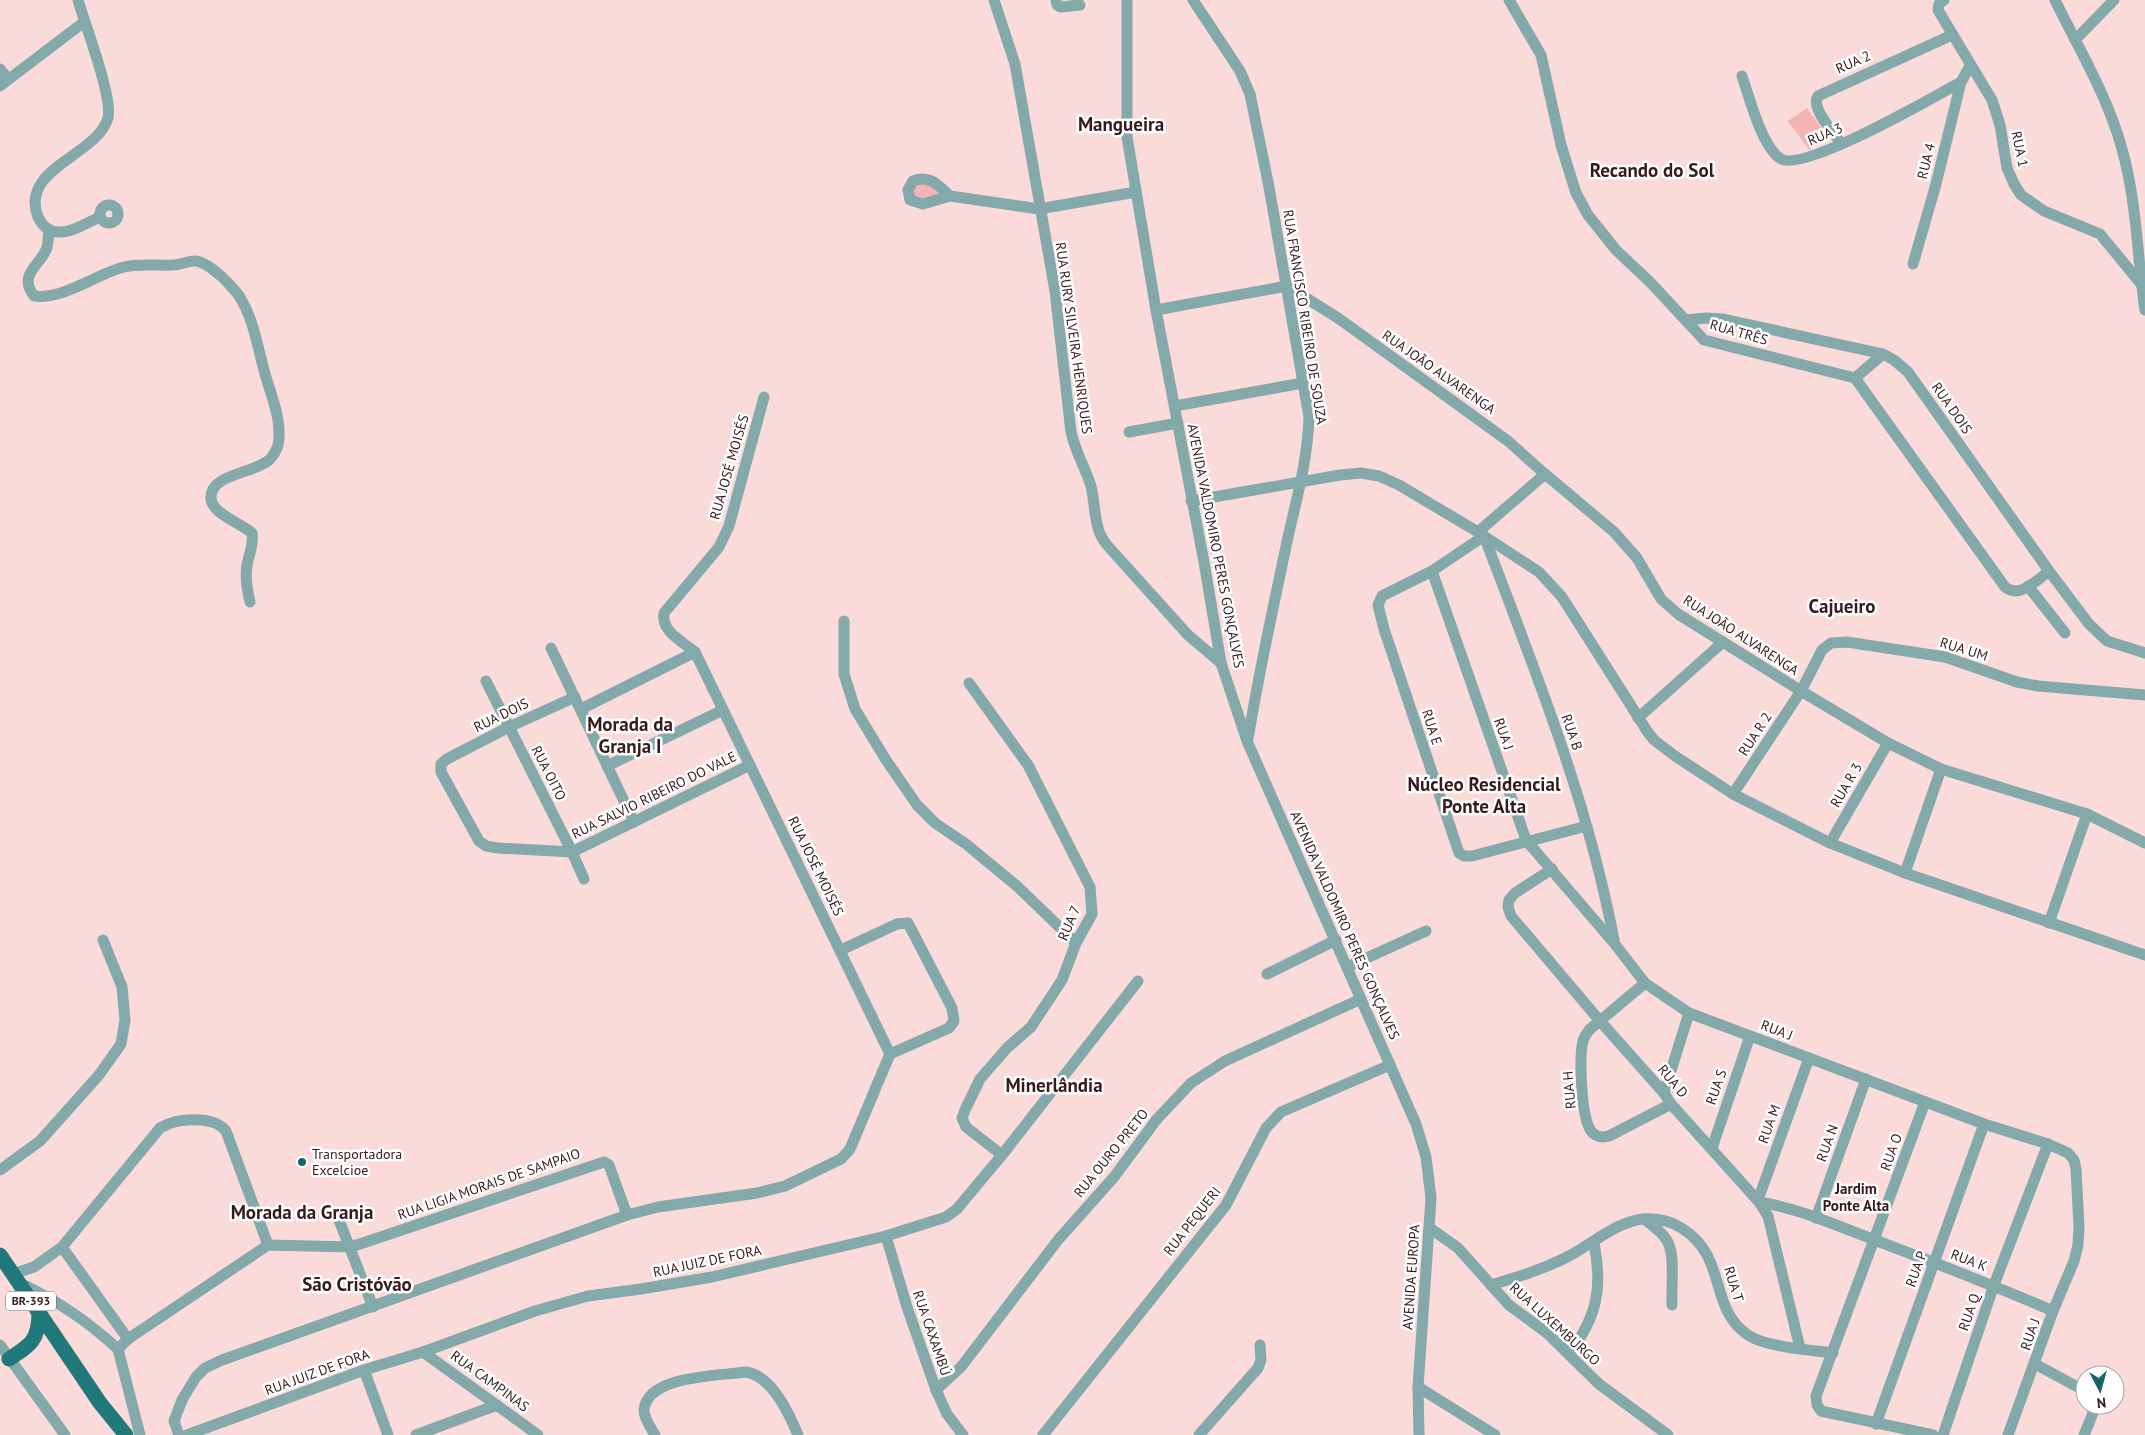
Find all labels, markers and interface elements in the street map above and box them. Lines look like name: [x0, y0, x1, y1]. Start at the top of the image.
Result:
street label: RUA 2: [1833, 46, 1873, 78]
district label: Mangueira: [1078, 112, 1164, 136]
street label: RUA 3: [1805, 119, 1845, 149]
street label: RUA 1: [2007, 129, 2033, 169]
street label: RUA 4: [1913, 141, 1939, 181]
district label: Recando do Sol: [1590, 158, 1715, 182]
street label: RUA FRANCISCO RIBEIRO DE SOUZA: [1279, 208, 1331, 427]
street label: RUA RURY SILVEIRA HENRIQUES: [1052, 241, 1096, 435]
street label: RUA TRÊS: [1708, 315, 1770, 349]
street label: RUA JOÃO ALVARENGA: [1379, 326, 1500, 418]
street label: RUA DOIS: [1928, 379, 1976, 437]
street label: RUA JOSÉ MOISÉS: [705, 412, 753, 522]
street label: AVENIDA VALDOMIRO PERES GONÇALVES: [1183, 422, 1249, 670]
street label: RUA JOÃO ALVARENGA: [1680, 591, 1803, 680]
district label: Cajueiro: [1809, 594, 1875, 618]
street label: RUA UM: [1938, 633, 1990, 665]
street label: RUA DOIS: [471, 694, 531, 736]
street label: RUA E: [1418, 707, 1446, 747]
street label: RUA R 2: [1734, 709, 1776, 759]
district label: Morada da Granja I: [587, 712, 673, 758]
street label: RUA B: [1557, 712, 1587, 752]
street label: RUA J: [1490, 715, 1518, 753]
street label: RUA OITO: [528, 743, 570, 803]
street label: RUA SALVIO RIBEIRO DO VALE: [569, 747, 739, 843]
street label: RUA R 3: [1826, 759, 1866, 811]
district label: Núcleo Residencial Ponte Alta: [1408, 772, 1561, 818]
street label: AVENIDA VALDOMIRO PERES GONÇALVES: [1286, 808, 1404, 1042]
street label: RUA JOSÉ MOISÉS: [784, 813, 848, 919]
street label: RUA 7: [1054, 903, 1084, 943]
street label: RUA J: [1758, 1016, 1796, 1044]
street label: RUA D: [1654, 1061, 1692, 1101]
street label: RUA S: [1702, 1067, 1730, 1107]
street label: RUA H: [1558, 1070, 1580, 1110]
district label: Minerlândia: [1005, 1073, 1103, 1097]
street label: RUA M: [1754, 1102, 1784, 1146]
street label: RUA OURO PRETO: [1070, 1105, 1152, 1201]
street label: RUA N: [1812, 1122, 1842, 1164]
street label: RUA O: [1876, 1131, 1906, 1173]
street label: RUA LIGIA MORAIS DE SAMPAIO: [395, 1144, 583, 1224]
place label: Transportadora Excelcioe: [312, 1145, 402, 1179]
marker: Transportadora Excelcioe: [296, 1156, 308, 1168]
district label: Jardim Ponte Alta: [1823, 1179, 1889, 1215]
street label: RUA PEQUERI: [1159, 1183, 1225, 1259]
district label: Morada da Granja: [231, 1200, 373, 1224]
street label: AVENIDA EUROPA: [1398, 1223, 1424, 1330]
street label: RUA JUIZ DE FORA: [651, 1241, 764, 1281]
street label: RUA K: [1948, 1245, 1990, 1275]
street label: RUA P: [1901, 1249, 1931, 1289]
street label: RUA T: [1720, 1264, 1748, 1304]
district label: São Cristóvão: [302, 1272, 412, 1296]
street label: RUA LUXEMBURGO: [1506, 1279, 1604, 1369]
street label: RUA CAXAMBÚ: [909, 1288, 955, 1378]
street label: RUA Q: [1954, 1291, 1984, 1333]
road number: BR-393: [6, 1292, 56, 1310]
street label: RUA J: [2016, 1316, 2044, 1352]
street label: RUA JUIZ DE FORA: [262, 1344, 373, 1399]
street label: RUA CAMPINAS: [447, 1346, 533, 1416]
north arrow: [2075, 1365, 2125, 1415]
text: N: [2096, 1393, 2107, 1412]

